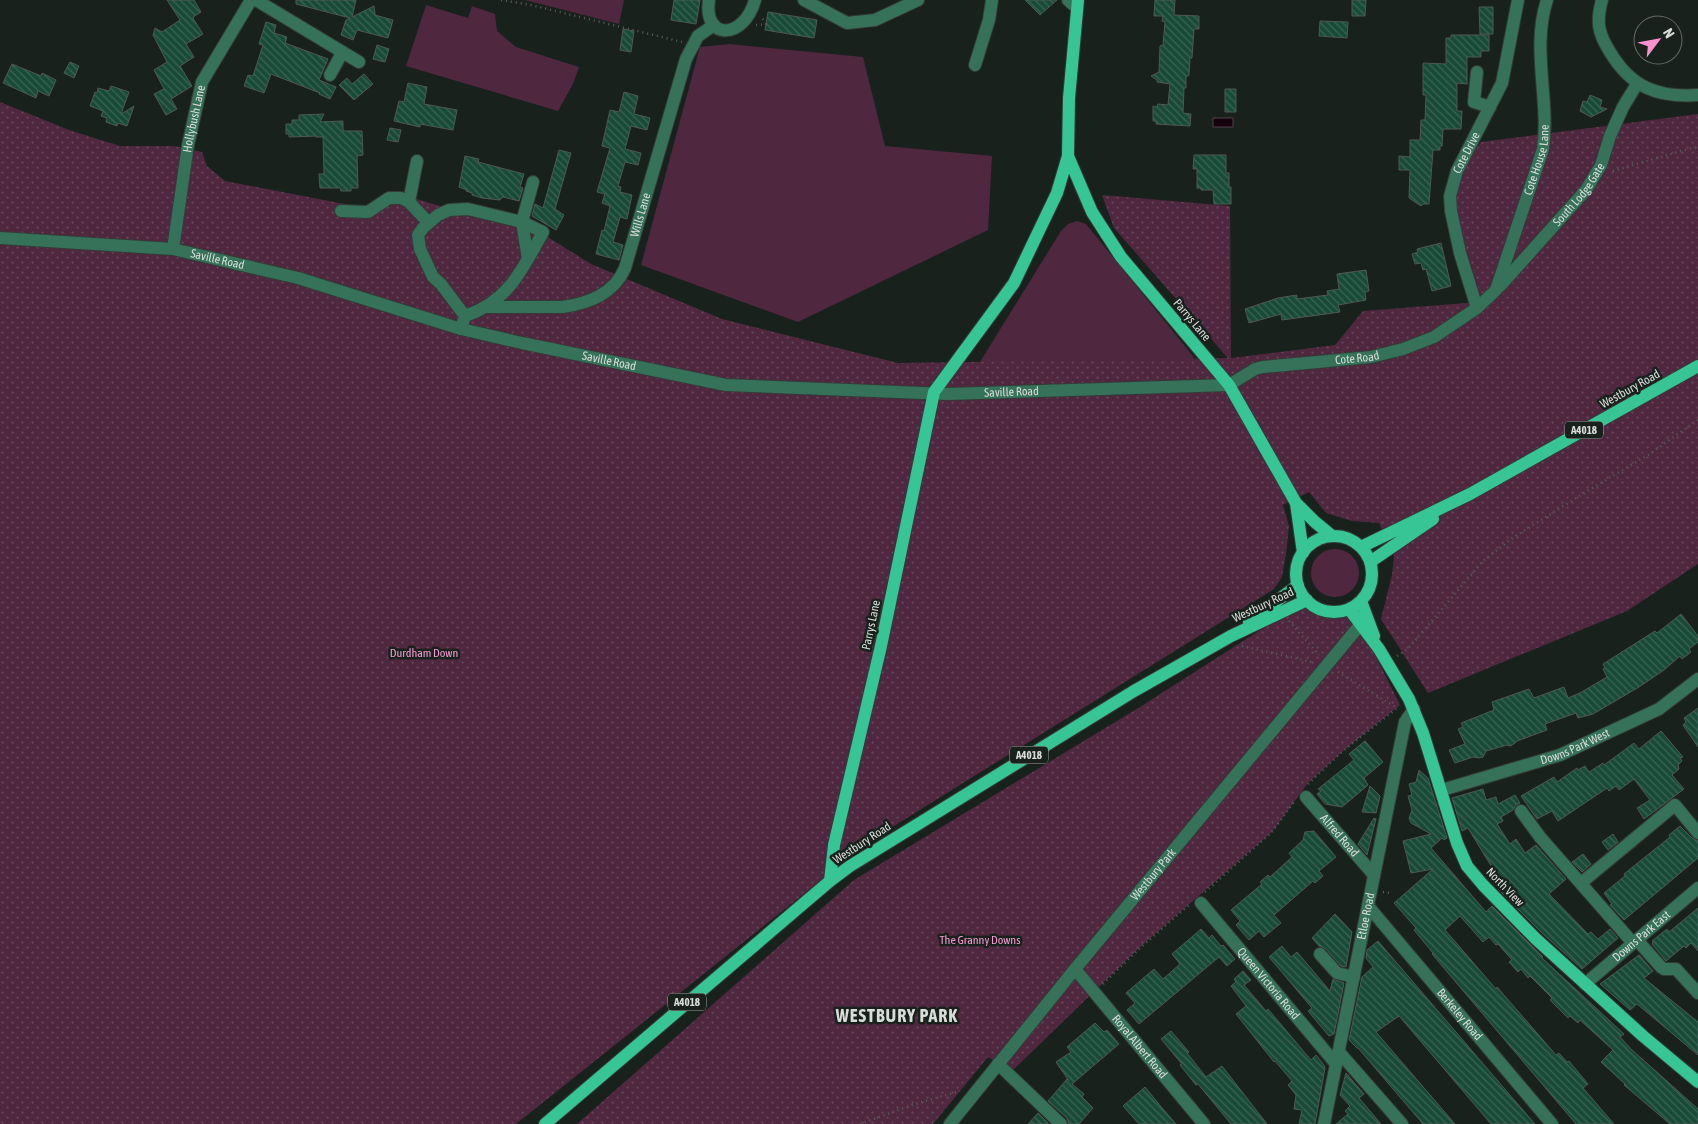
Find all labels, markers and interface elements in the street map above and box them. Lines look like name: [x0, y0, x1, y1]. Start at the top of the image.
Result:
north arrow: [1633, 15, 1683, 65]
text: N: [1660, 25, 1678, 41]
street label: Hollybush Lane: [180, 84, 208, 153]
street label: Cote House Lane: [1521, 124, 1552, 197]
street label: Cote Drive: [1450, 130, 1483, 176]
street label: South Lodge Gate: [1550, 160, 1608, 229]
street label: Wills Lane: [627, 191, 654, 239]
street label: Saville Road: [189, 246, 246, 272]
street label: Parrys Lane: [1170, 296, 1214, 344]
street label: Cote Road: [1334, 348, 1381, 367]
street label: Saville Road: [581, 349, 637, 373]
street label: Westbury Road: [1598, 367, 1662, 411]
street label: Saville Road: [984, 384, 1039, 400]
road number: A4018: [1565, 422, 1603, 438]
street label: Westbury Road: [1230, 585, 1296, 625]
street label: Parrys Lane: [859, 599, 883, 651]
park label: Durdham Down: [390, 646, 458, 660]
street label: Downs Park West: [1539, 726, 1613, 767]
road number: A4018: [1010, 746, 1048, 764]
street label: Alfred Road: [1317, 811, 1362, 860]
street label: Westbury Road: [831, 819, 893, 867]
street label: Westbury Park: [1128, 845, 1179, 903]
street label: North View: [1483, 865, 1527, 909]
street label: Etloe Road: [1354, 892, 1377, 941]
street label: Downs Park East: [1610, 907, 1674, 965]
park label: The Granny Downs: [940, 933, 1020, 947]
street label: Queen Victoria Road: [1234, 945, 1303, 1022]
street label: Berkeley Road: [1434, 986, 1485, 1043]
road number: A4018: [668, 994, 706, 1010]
district label: WESTBURY PARK: [835, 1005, 958, 1026]
street label: Royal Albert Road: [1109, 1012, 1170, 1081]

